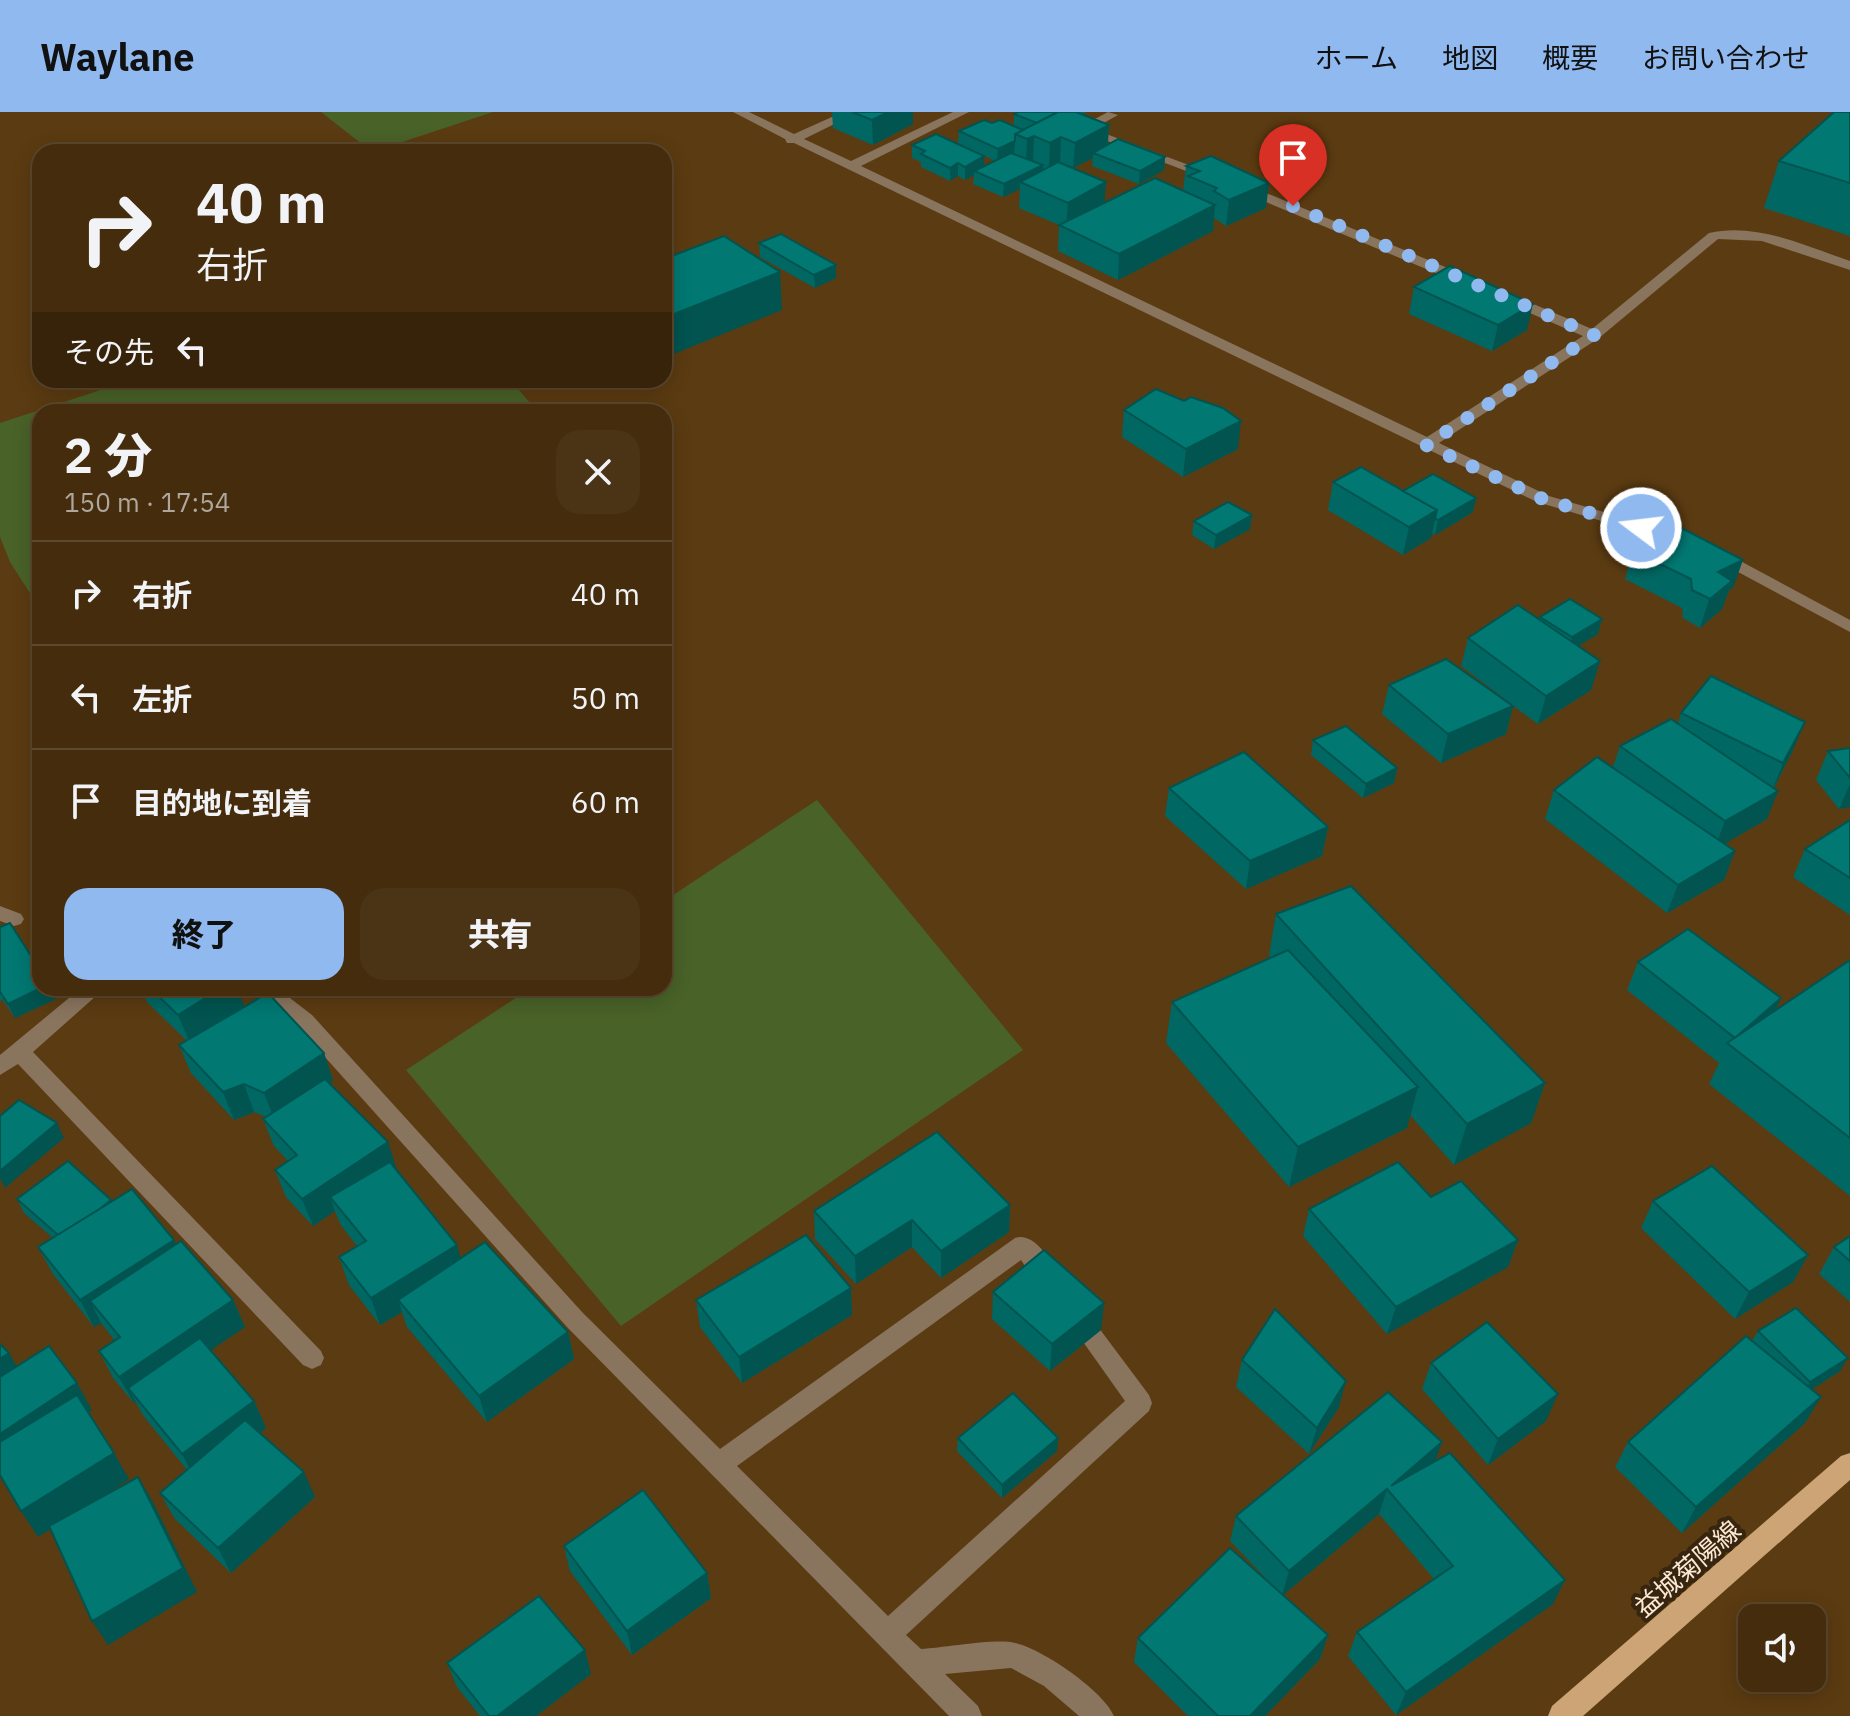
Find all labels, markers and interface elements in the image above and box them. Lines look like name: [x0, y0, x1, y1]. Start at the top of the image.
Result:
text: Waylane: [40, 32, 195, 81]
text: ホーム: [1315, 39, 1398, 76]
text: 地図: [1442, 39, 1498, 76]
text: 概要: [1542, 39, 1598, 76]
text: お問い合わせ: [1642, 39, 1810, 76]
pin: [1259, 124, 1327, 206]
icon: arrive: [1271, 136, 1315, 180]
text: 40 m: [196, 166, 326, 238]
icon: right: [64, 176, 168, 280]
text: 右折: [196, 241, 268, 288]
icon: left: [170, 328, 214, 372]
text: その先: [64, 332, 154, 371]
text: 2 分: [64, 424, 152, 486]
button: close: [556, 430, 640, 514]
text: 150 m · 17:54: [64, 485, 230, 519]
position arrow: [1599, 486, 1683, 570]
icon: right: [64, 571, 108, 615]
text: 40 m: [571, 574, 640, 613]
text: 右折: [132, 575, 192, 614]
icon: left: [64, 675, 108, 719]
text: 50 m: [571, 678, 640, 717]
text: 左折: [132, 679, 192, 718]
icon: arrive: [64, 779, 108, 823]
text: 60 m: [571, 782, 640, 821]
text: 目的地に到着: [132, 783, 312, 822]
button: 終了: [64, 888, 344, 980]
button: 共有: [360, 888, 640, 980]
street label: 益城菊陽線: [1627, 1513, 1747, 1623]
map controls: [1738, 1604, 1826, 1692]
button: sound: [1738, 1604, 1826, 1692]

